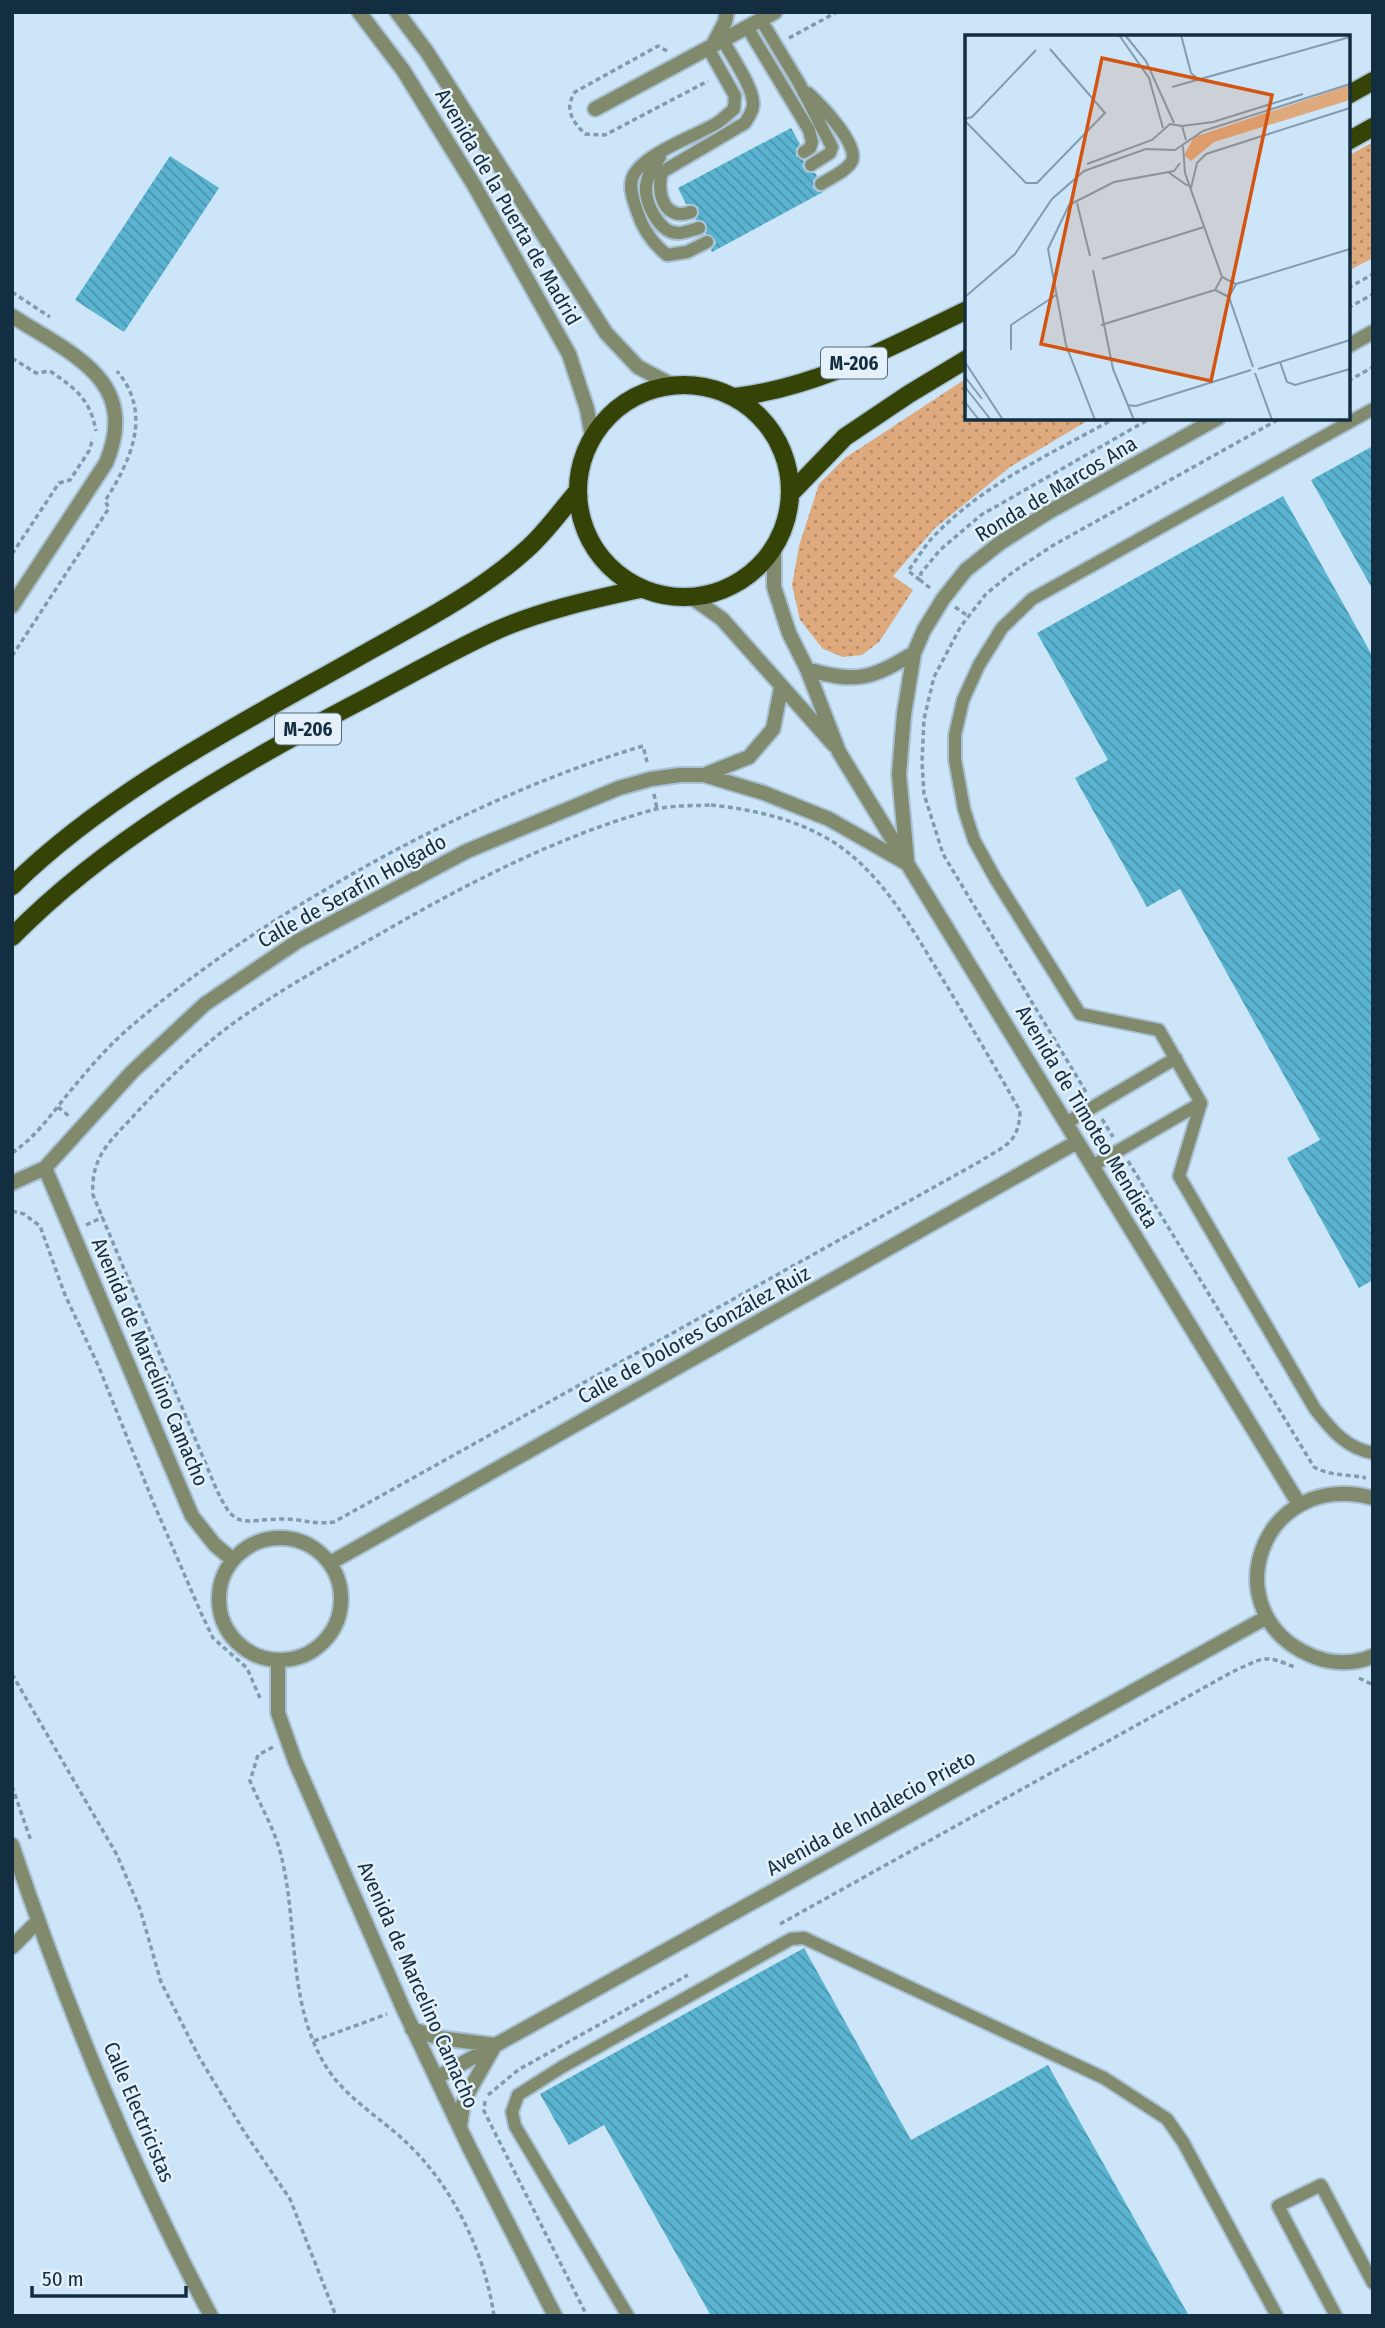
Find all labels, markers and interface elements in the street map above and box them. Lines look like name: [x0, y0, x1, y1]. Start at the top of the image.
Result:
inset map: [965, 35, 1350, 420]
street label: Avenida de la Puerta de Madrid: [430, 84, 586, 330]
road number: M-206: [821, 348, 887, 378]
street label: Ronda de Marcos Ana: [970, 430, 1142, 548]
road number: M-206: [275, 714, 341, 744]
street label: Calle de Serafín Holgado: [253, 828, 451, 954]
street label: Avenida de Timoteo Mendieta: [1010, 1001, 1164, 1233]
street label: Avenida de Marcelino Camacho: [86, 1234, 214, 1490]
street label: Calle de Dolores González Ruiz: [573, 1260, 815, 1410]
street label: Avenida de Indalecio Prieto: [762, 1745, 980, 1881]
street label: Avenida de Marcelino Camacho: [352, 1858, 484, 2112]
street label: Calle Electricistas: [98, 2038, 180, 2186]
scale bar: [32, 2254, 186, 2298]
text: 50 m: [42, 2266, 84, 2292]

